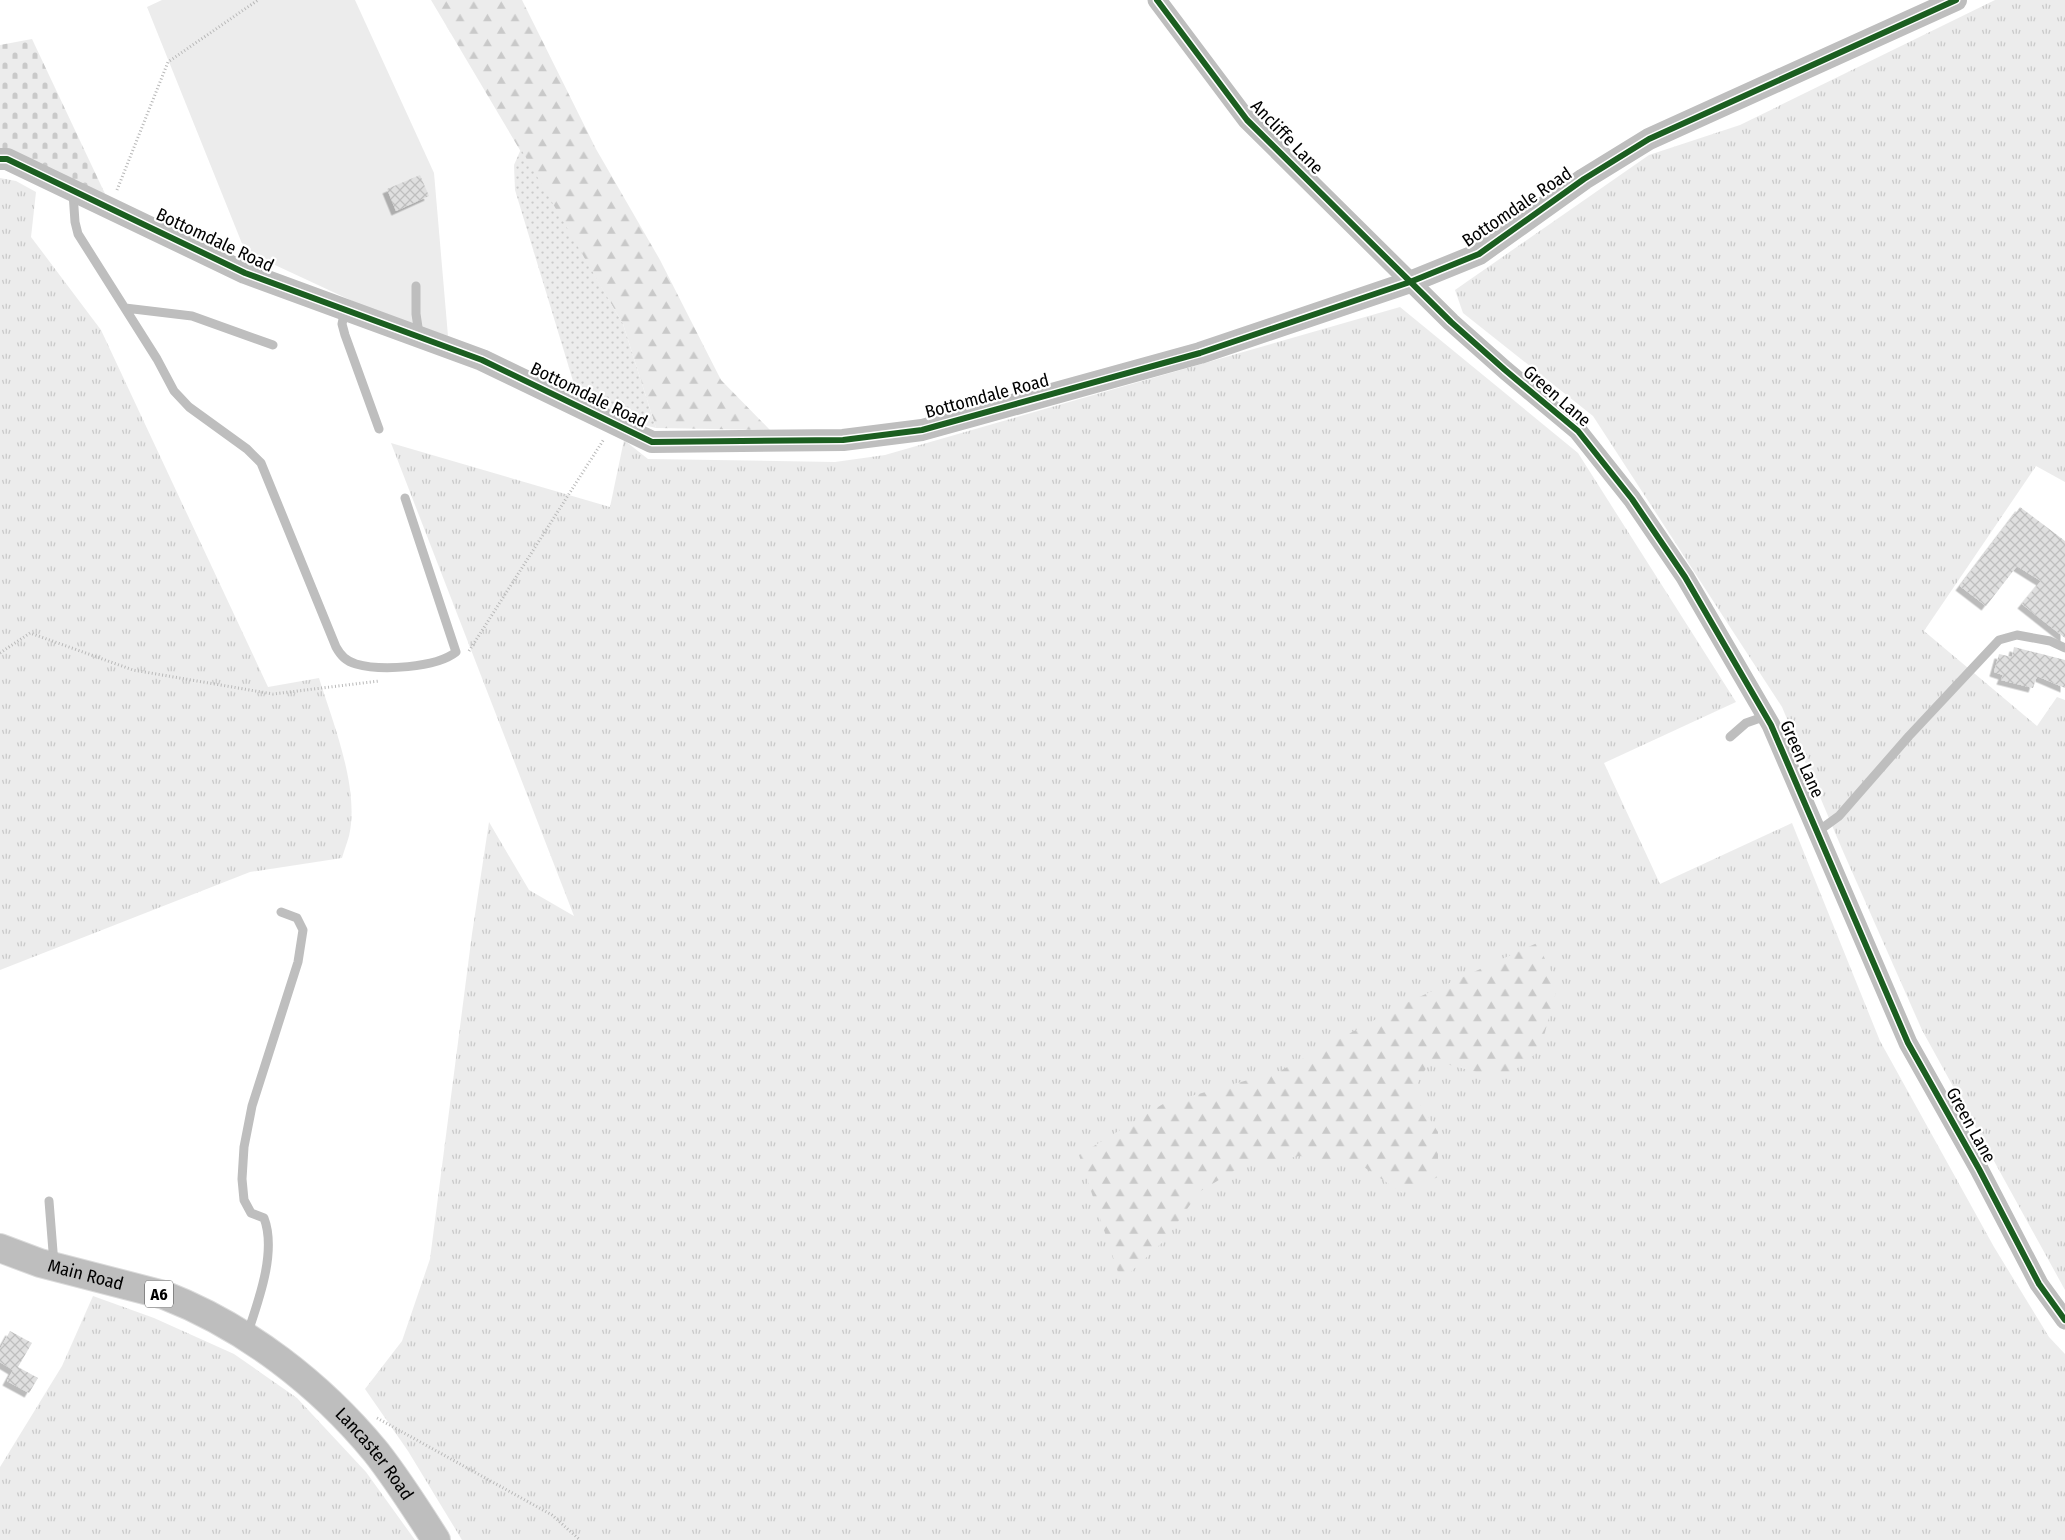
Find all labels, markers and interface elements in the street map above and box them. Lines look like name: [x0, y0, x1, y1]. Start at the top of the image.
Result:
street label: Ancliffe Lane: [1246, 95, 1328, 179]
street label: Bottomdale Road: [1458, 162, 1576, 252]
street label: Bottomdale Road: [153, 203, 277, 277]
street label: Bottomdale Road: [527, 357, 651, 433]
street label: Green Lane: [1519, 361, 1595, 431]
street label: Bottomdale Road: [923, 369, 1051, 423]
street label: Green Lane: [1775, 717, 1829, 801]
street label: Green Lane: [1941, 1084, 2001, 1167]
street label: Main Road: [46, 1255, 126, 1295]
road number: A6: [145, 1280, 173, 1308]
street label: Lancaster Road: [331, 1403, 418, 1504]

